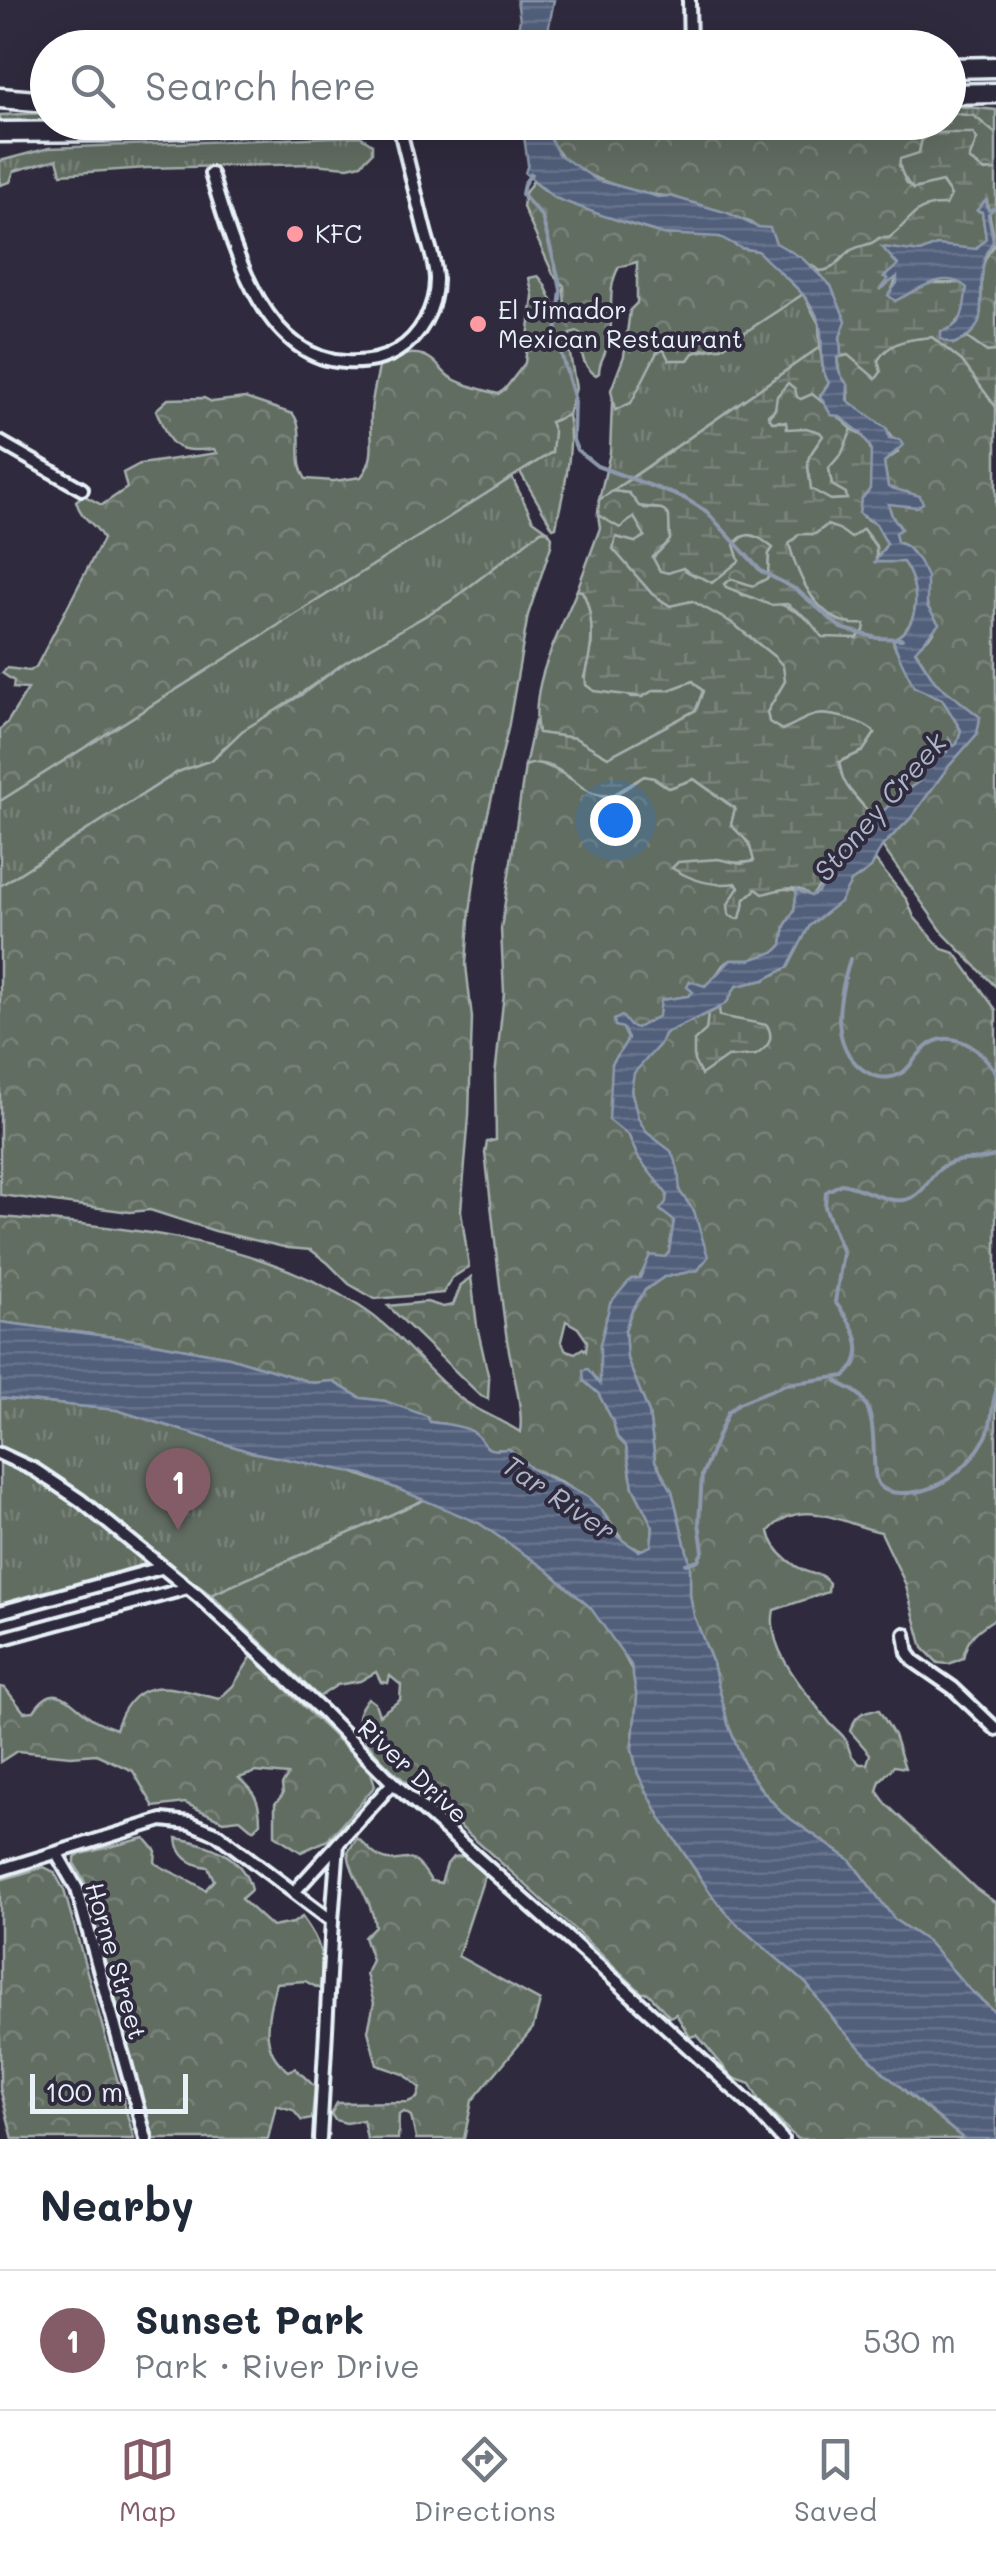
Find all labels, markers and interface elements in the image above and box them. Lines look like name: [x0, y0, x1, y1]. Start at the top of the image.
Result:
search box: [30, 30, 966, 140]
icon: search: [65, 58, 120, 113]
text: Search here: [145, 60, 376, 110]
place label: KFC: [315, 217, 362, 249]
marker: KFC: [284, 223, 306, 245]
place label: El Jimador Mexican Restaurant: [498, 293, 743, 354]
marker: El Jimador Mexican Restaurant: [467, 313, 489, 335]
water label: Stoney Creek: [805, 724, 954, 888]
your location: [590, 795, 641, 846]
water label: Tar River: [496, 1446, 623, 1548]
pin: 1: [146, 1448, 210, 1530]
street label: River Drive: [352, 1711, 475, 1829]
street label: Horne Street: [79, 1878, 155, 2043]
scale bar: [30, 2069, 188, 2114]
text: 100 m: [45, 2073, 123, 2109]
text: Nearby: [40, 2177, 194, 2232]
text: Sunset Park: [135, 2294, 364, 2344]
text: 1: [65, 2319, 80, 2361]
text: 530 m: [863, 2319, 956, 2361]
text: Park · River Drive: [135, 2344, 420, 2386]
tab: Map: [119, 2432, 176, 2528]
tab: Directions: [414, 2432, 556, 2528]
tab: Saved: [794, 2432, 877, 2528]

